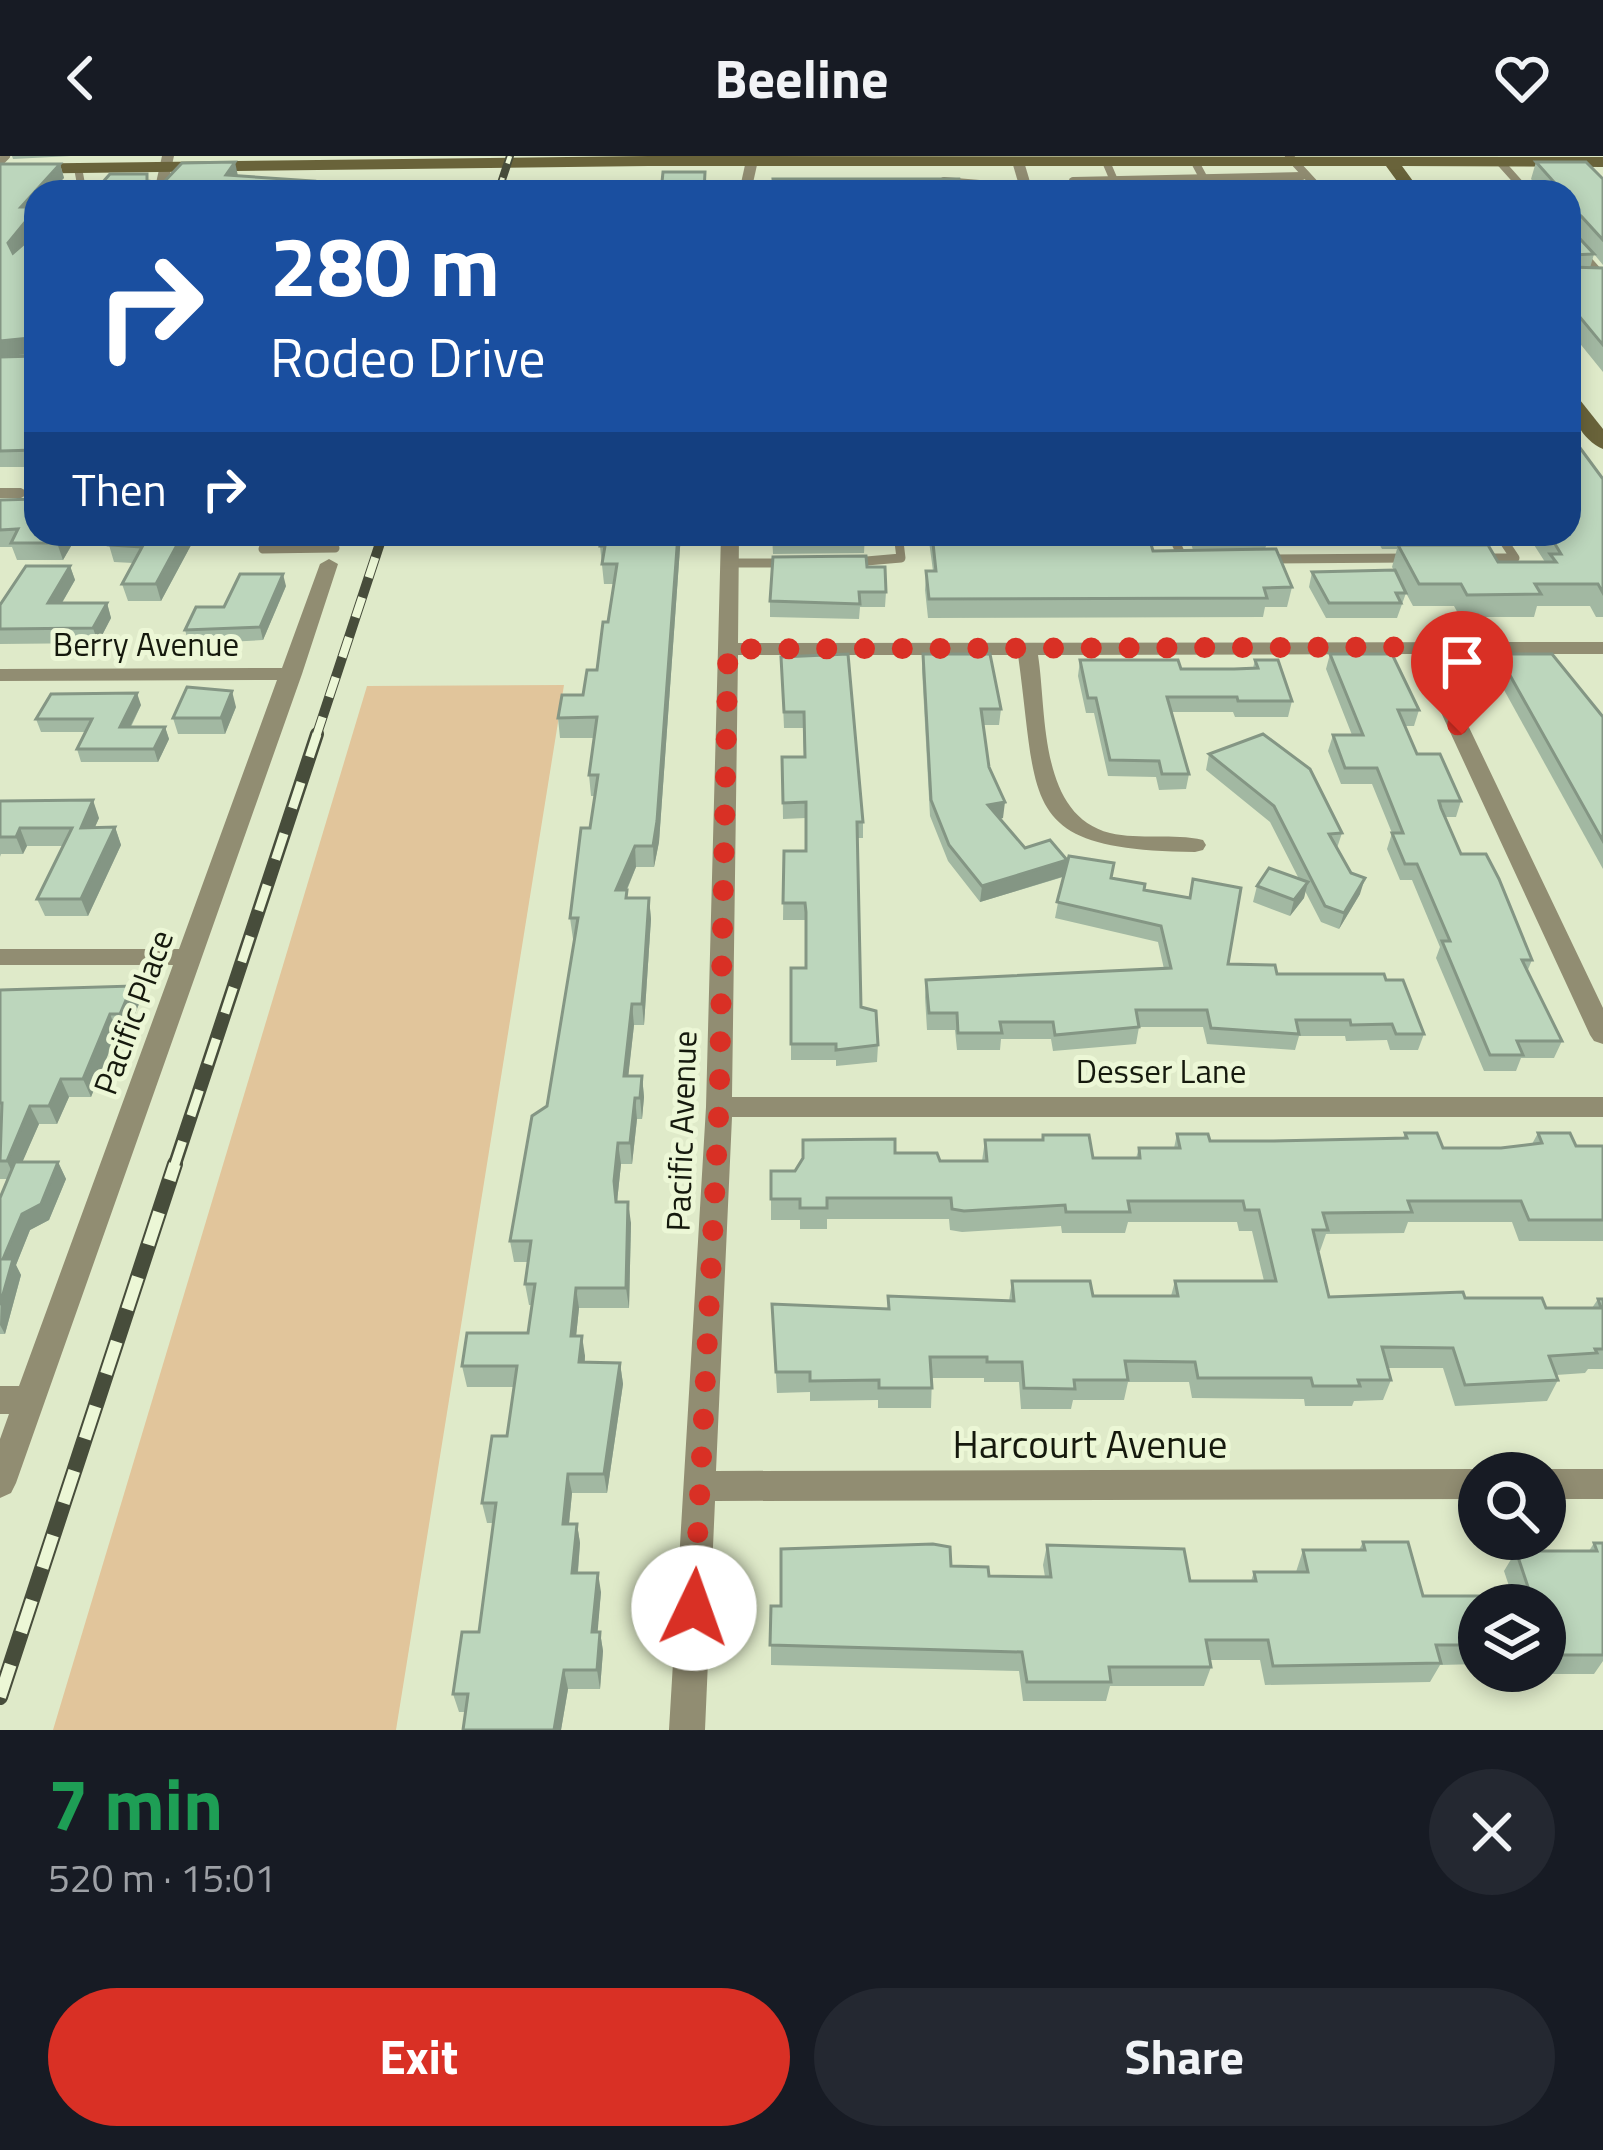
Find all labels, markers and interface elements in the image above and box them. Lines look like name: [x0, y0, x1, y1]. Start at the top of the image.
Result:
text: Beeline: [715, 37, 888, 119]
icon: back: [48, 45, 114, 111]
icon: heart: [1489, 45, 1555, 111]
text: 280 m: [270, 201, 500, 329]
icon: right: [72, 228, 228, 384]
text: Rodeo Drive: [270, 316, 546, 398]
text: Then: [72, 455, 167, 523]
icon: right: [191, 456, 257, 522]
pin: [1411, 611, 1513, 734]
street label: Berry Avenue: [53, 619, 239, 669]
icon: arrive: [1429, 629, 1495, 695]
street label: Pacific Place: [80, 923, 186, 1101]
street label: Pacific Avenue: [653, 1030, 709, 1232]
street label: Desser Lane: [1076, 1046, 1246, 1096]
street label: Harcourt Avenue: [953, 1414, 1227, 1473]
map controls: [1458, 1452, 1566, 1692]
button: search: [1458, 1452, 1566, 1560]
position arrow: [631, 1545, 757, 1671]
button: layers: [1458, 1584, 1566, 1692]
text: 7 min: [48, 1748, 223, 1858]
button: close: [1429, 1769, 1555, 1895]
text: 520 m · 15:01: [48, 1848, 276, 1907]
button: Exit: [48, 1988, 790, 2126]
button: Share: [814, 1988, 1555, 2126]

